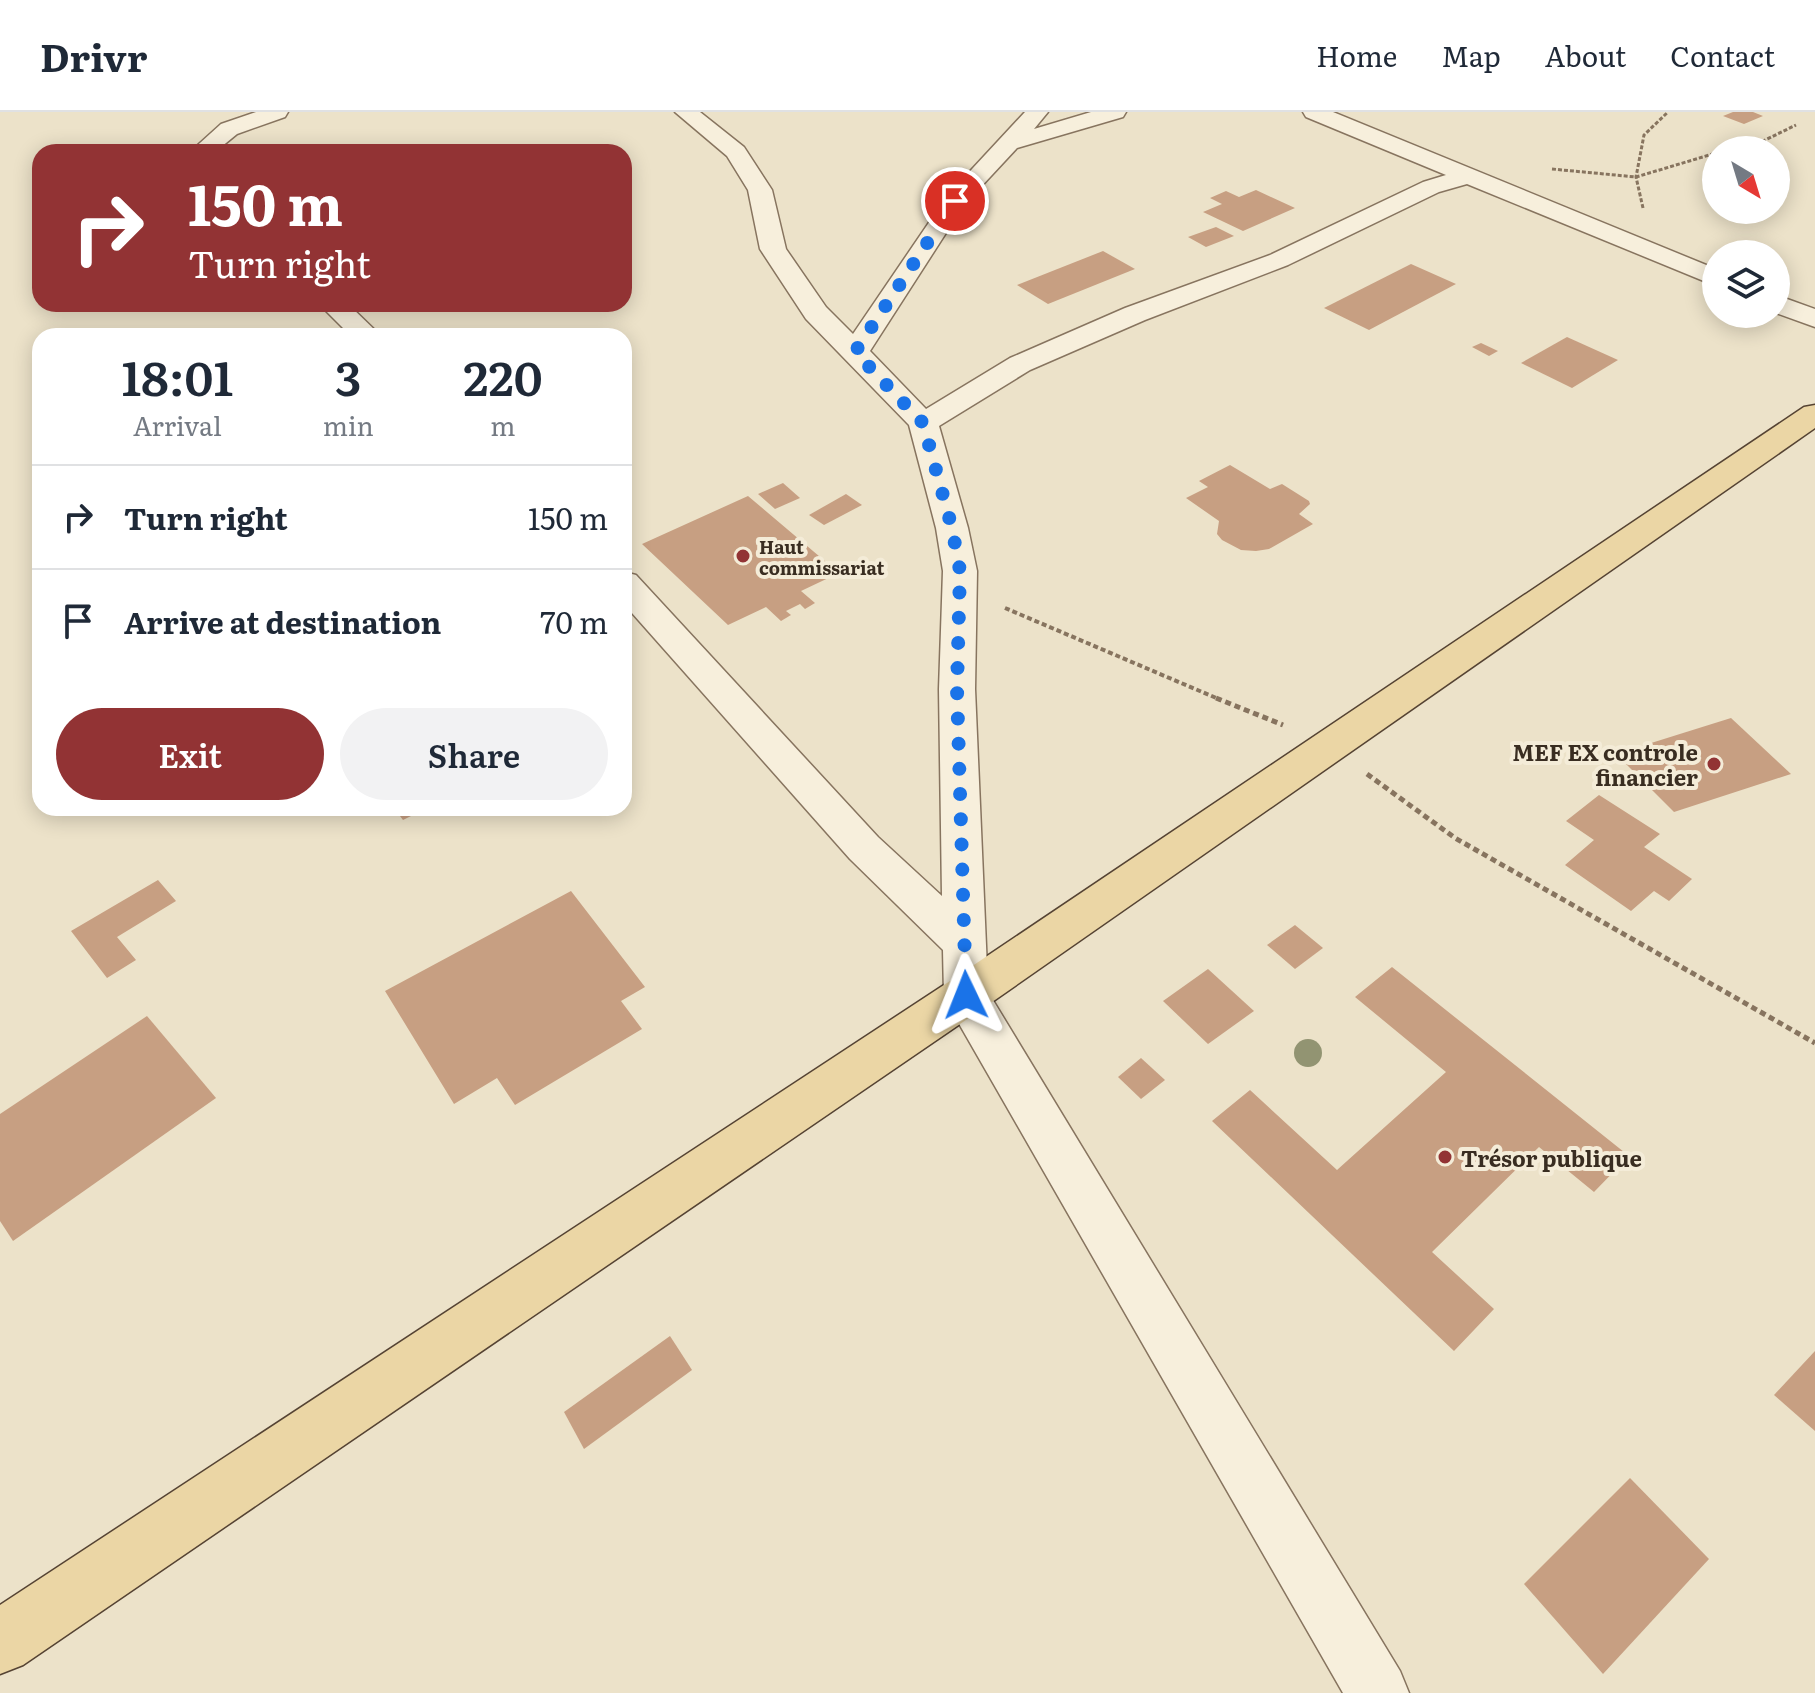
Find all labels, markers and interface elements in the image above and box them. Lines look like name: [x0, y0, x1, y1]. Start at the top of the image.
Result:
text: Drivr: [40, 27, 147, 84]
text: Home: [1316, 34, 1397, 76]
text: Map: [1441, 34, 1501, 76]
text: About: [1545, 34, 1626, 76]
text: Contact: [1670, 34, 1775, 76]
north arrow: [1702, 136, 1790, 224]
map controls: [1702, 136, 1790, 328]
text: 150 m: [188, 160, 343, 243]
pin: [921, 167, 989, 235]
icon: right: [56, 176, 160, 280]
icon: arrive: [933, 179, 977, 223]
text: Turn right: [188, 236, 371, 289]
button: layers: [1702, 240, 1790, 328]
text: 18:01: [122, 340, 233, 411]
text: 3: [335, 340, 361, 411]
text: 220: [463, 340, 542, 411]
text: Arrival: [133, 405, 222, 444]
text: min: [323, 405, 374, 444]
text: m: [490, 405, 515, 444]
icon: right: [56, 495, 100, 539]
text: Turn right: [124, 495, 288, 539]
text: 150 m: [528, 495, 608, 539]
place label: Haut commissariat: [759, 533, 885, 581]
marker: Haut commissariat: [734, 547, 752, 565]
icon: arrive: [56, 599, 100, 643]
text: Arrive at destination: [124, 599, 441, 643]
text: 70 m: [540, 599, 608, 643]
button: Exit: [56, 708, 324, 800]
button: Share: [340, 708, 608, 800]
place label: MEF EX controle financier: [1513, 735, 1698, 793]
marker: MEF EX controle financier: [1705, 755, 1723, 773]
position arrow: [924, 953, 1008, 1037]
place label: Trésor publique: [1461, 1141, 1642, 1174]
marker: Trésor publique: [1436, 1148, 1454, 1166]

